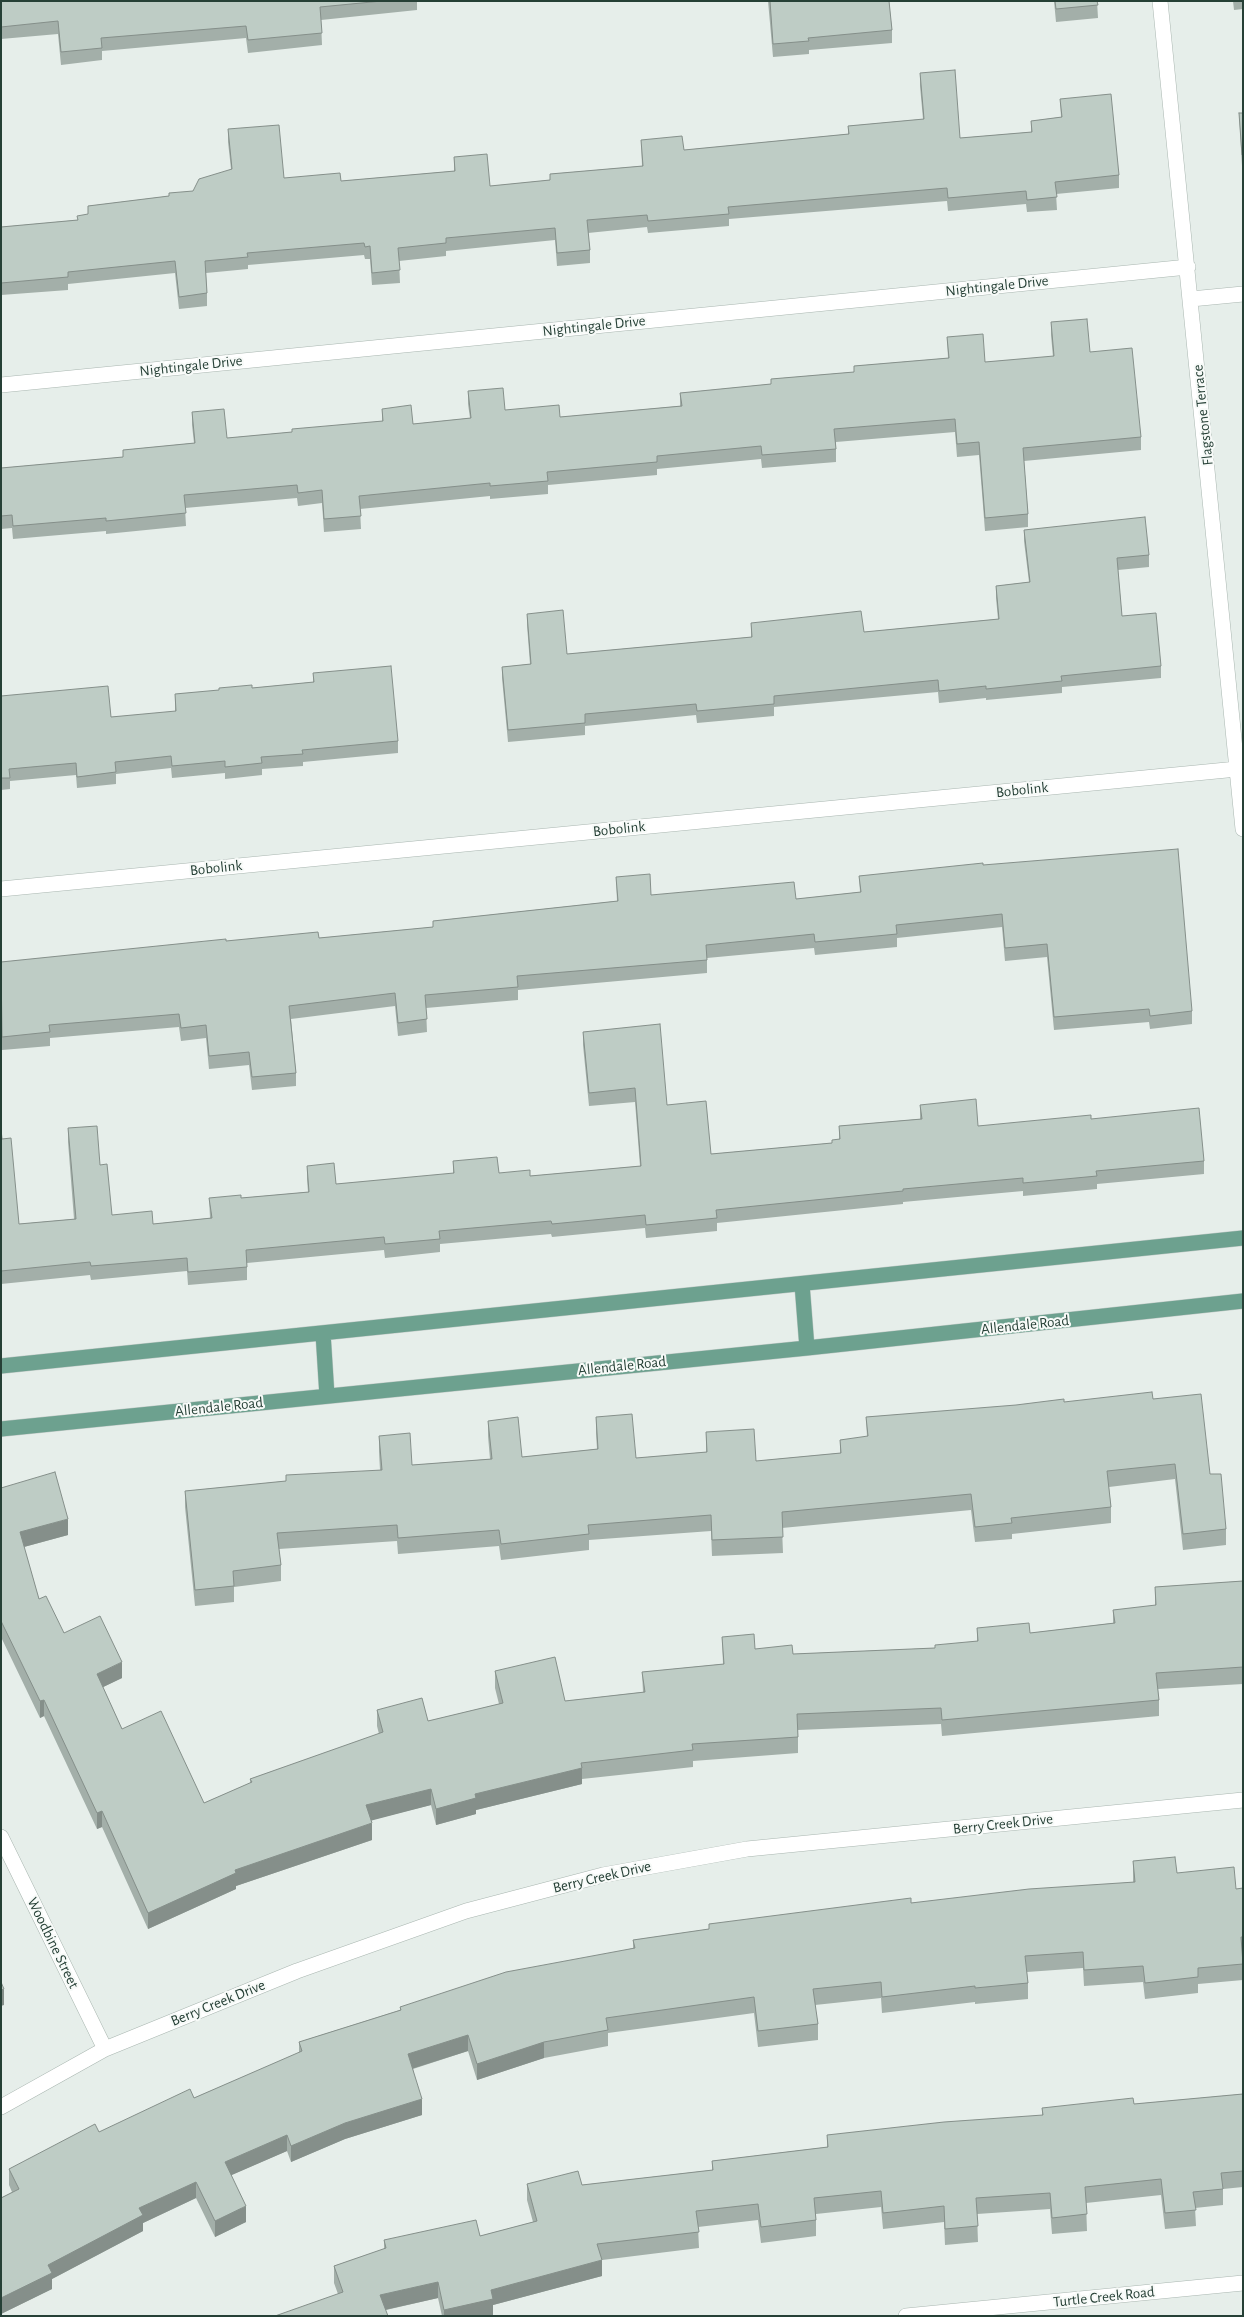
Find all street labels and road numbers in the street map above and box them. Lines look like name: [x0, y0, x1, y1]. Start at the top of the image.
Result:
street label: Nightingale Drive: [945, 272, 1049, 300]
street label: Nightingale Drive: [542, 312, 646, 340]
street label: Nightingale Drive: [139, 352, 243, 380]
street label: Flagstone Terrace: [1189, 364, 1217, 466]
street label: Bobolink: [995, 778, 1049, 802]
street label: Bobolink: [592, 817, 646, 841]
street label: Bobolink: [189, 856, 243, 880]
street label: Allendale Road: [980, 1311, 1070, 1339]
street label: Allendale Road: [577, 1352, 667, 1380]
street label: Allendale Road: [174, 1393, 264, 1421]
street label: Berry Creek Drive: [952, 1810, 1054, 1838]
street label: Berry Creek Drive: [551, 1857, 653, 1897]
street label: Woodbine Street: [23, 1895, 83, 1991]
street label: Berry Creek Drive: [168, 1976, 268, 2030]
street label: Turtle Creek Road: [1052, 2283, 1156, 2311]

